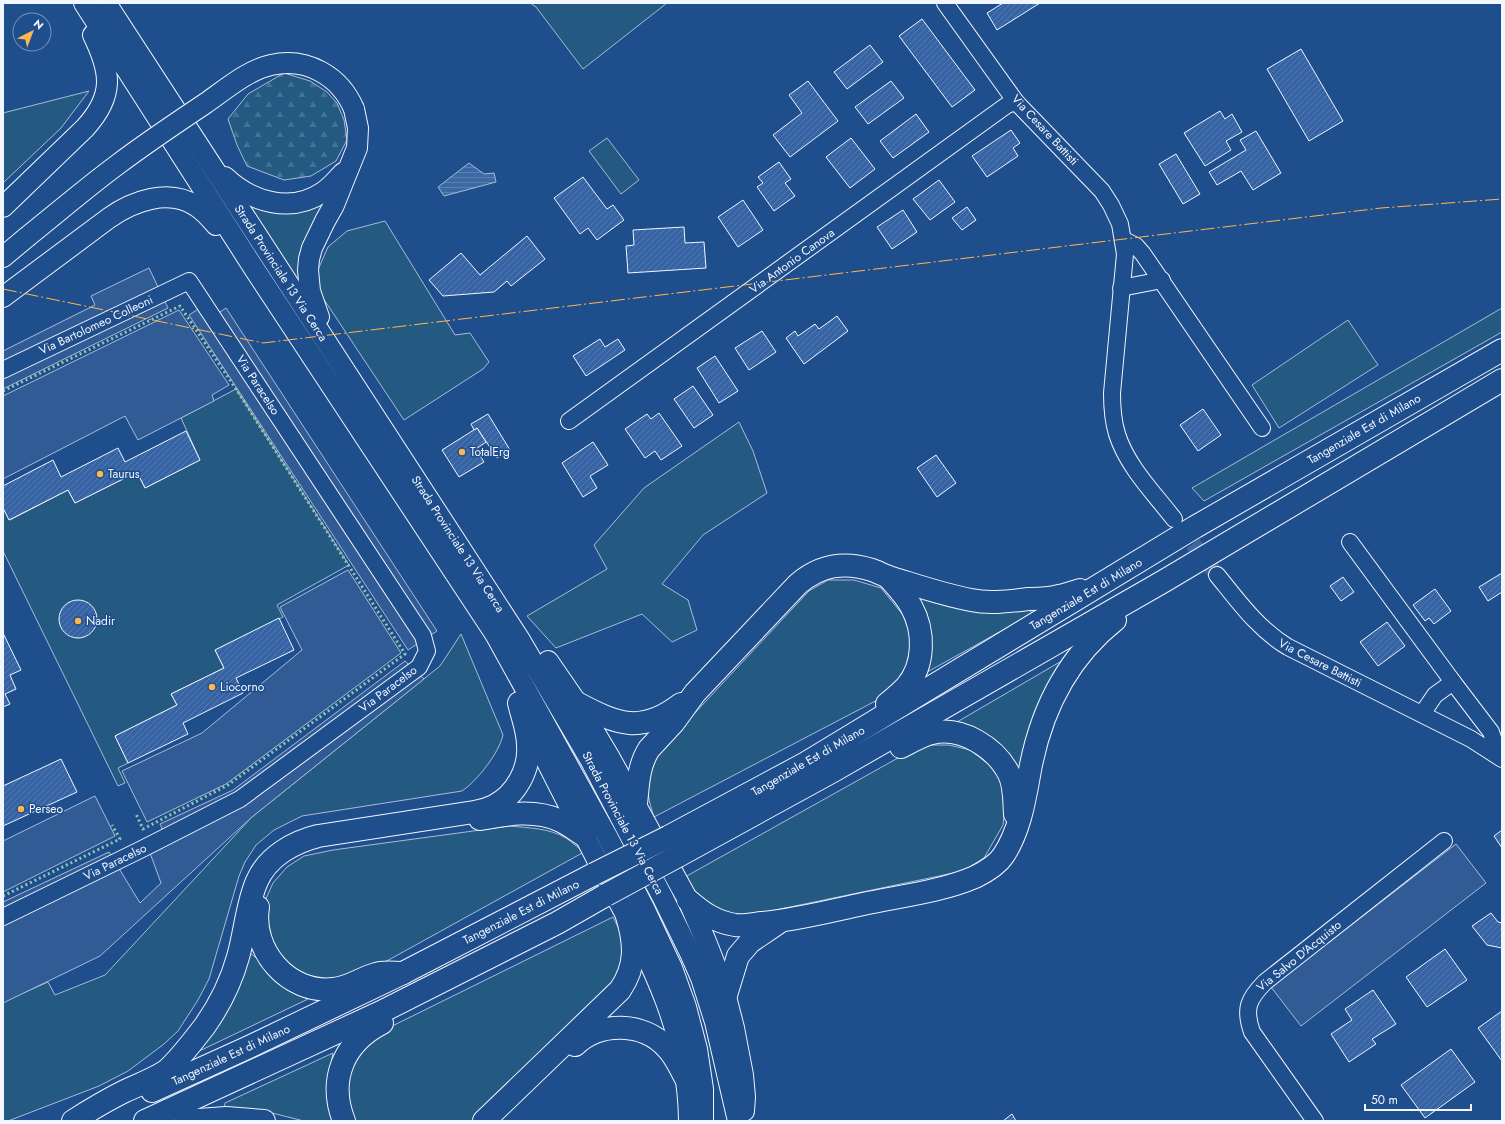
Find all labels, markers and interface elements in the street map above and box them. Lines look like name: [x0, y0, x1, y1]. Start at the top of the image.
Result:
north arrow: [12, 12, 52, 52]
text: N: [30, 16, 47, 33]
street label: Via Cesare Battisti: [1007, 90, 1083, 170]
street label: Strada Provinciale 13 Via Cerca: [230, 201, 332, 345]
street label: Via Antonio Canova: [746, 224, 838, 298]
street label: Via Bartolomeo Colleoni: [36, 291, 156, 359]
street label: Via Paracelso: [232, 351, 284, 419]
street label: Tangenziale Est di Milano: [1304, 389, 1424, 469]
place label: TotalErg: [470, 443, 510, 461]
marker: TotalErg: [457, 447, 467, 457]
place label: Taurus: [108, 465, 140, 483]
marker: Taurus: [95, 469, 105, 479]
street label: Strada Provinciale 13 Via Cerca: [407, 472, 509, 616]
street label: Tangenziale Est di Milano: [1026, 553, 1146, 635]
place label: Nadir: [86, 612, 116, 630]
marker: Nadir: [73, 616, 83, 626]
street label: Via Cesare Battisti: [1275, 634, 1365, 692]
street label: Via Paracelso: [355, 661, 421, 717]
place label: Liocorno: [220, 678, 265, 696]
marker: Liocorno: [207, 682, 217, 692]
street label: Tangenziale Est di Milano: [748, 721, 868, 801]
street label: Strada Provinciale 13 Via Cerca: [578, 748, 669, 898]
place label: Perseo: [29, 800, 64, 818]
marker: Perseo: [16, 804, 26, 814]
street label: Via Paracelso: [80, 839, 150, 885]
street label: Tangenziale Est di Milano: [460, 875, 583, 949]
street label: Via Salvo D'Acquisto: [1253, 916, 1346, 996]
street label: Tangenziale Est di Milano: [169, 1020, 293, 1090]
scale bar: [1365, 1086, 1471, 1112]
text: 50 m: [1371, 1091, 1398, 1109]

